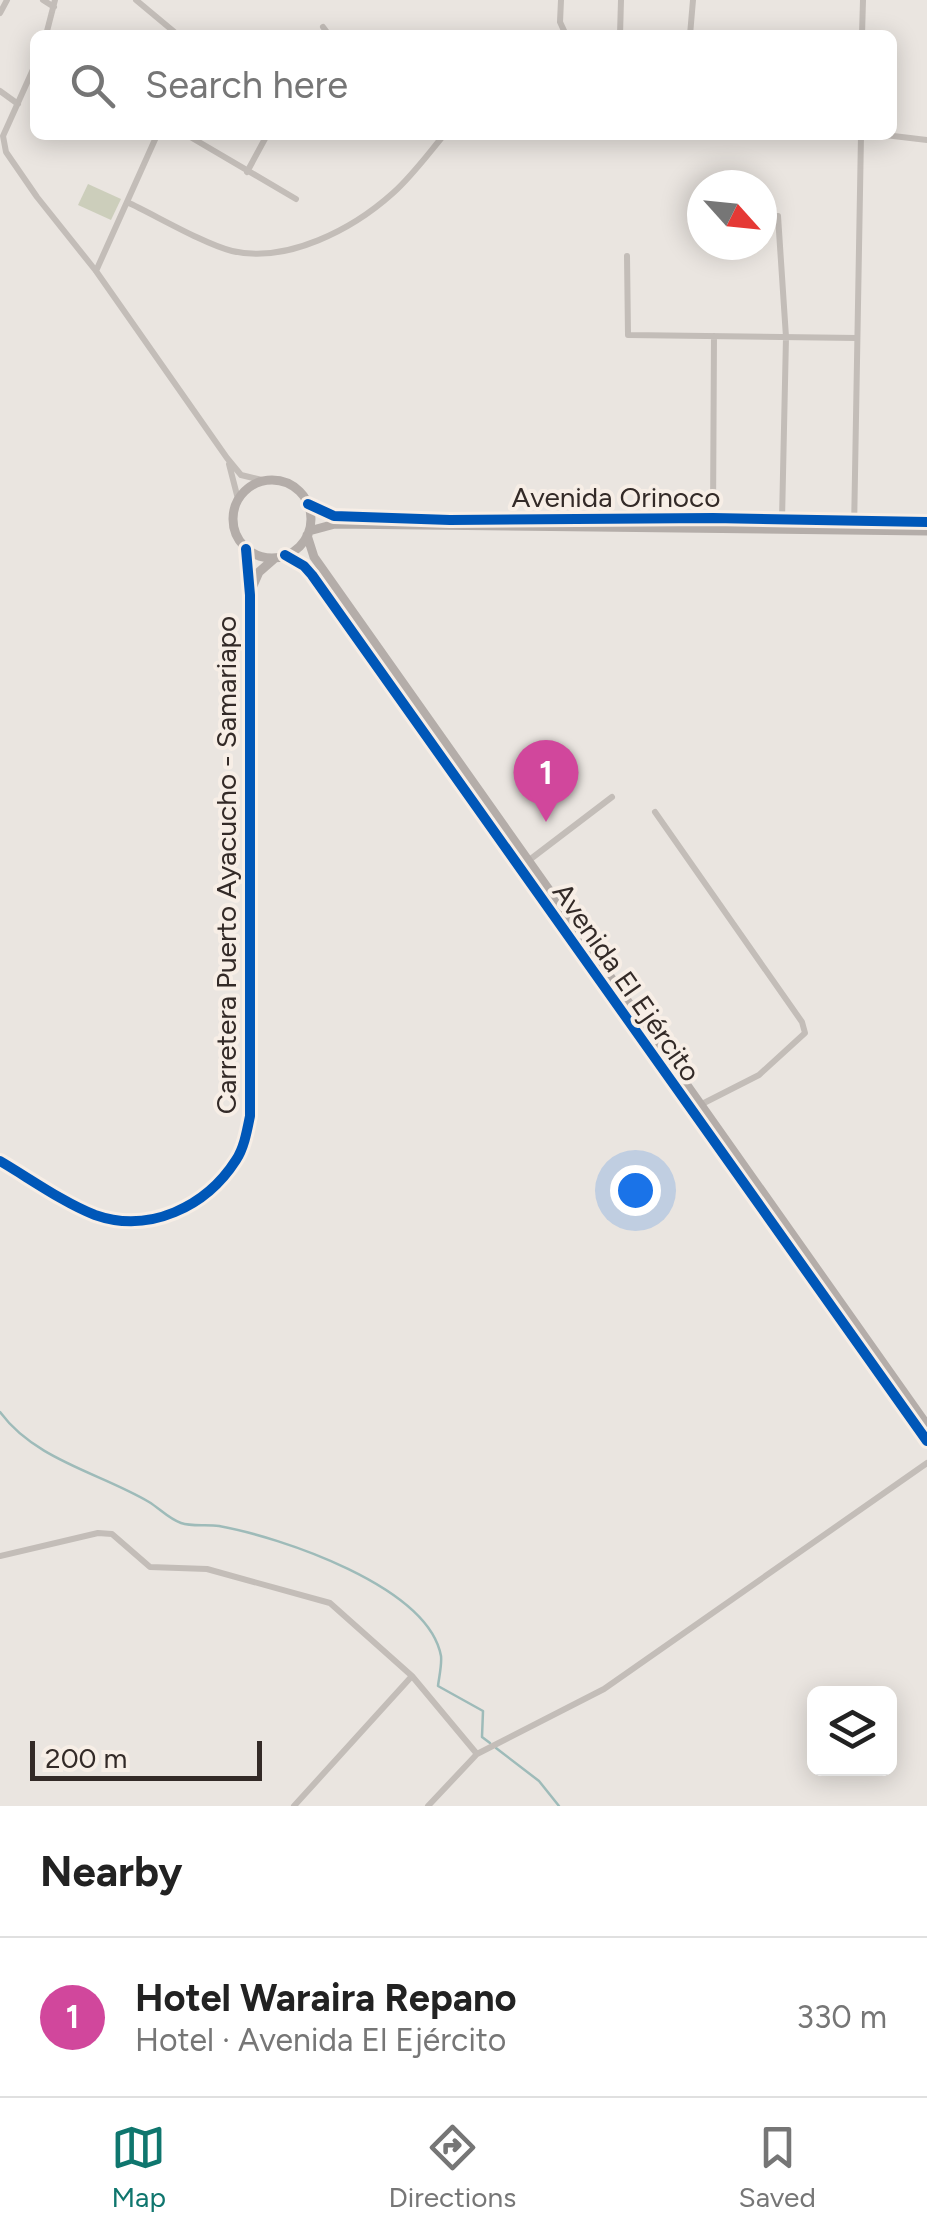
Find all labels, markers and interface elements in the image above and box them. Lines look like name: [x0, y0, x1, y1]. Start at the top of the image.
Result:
search box: [30, 30, 897, 140]
icon: search: [65, 58, 120, 113]
text: Search here: [145, 62, 348, 108]
north arrow: [687, 170, 777, 260]
street label: Avenida Orinoco: [512, 480, 720, 514]
street label: Carretera Puerto Ayacucho - Samariapo: [209, 616, 243, 1114]
pin: 1: [514, 740, 578, 822]
street label: Avenida El Ejército: [546, 876, 708, 1088]
your location: [610, 1165, 661, 1216]
map controls: [807, 1686, 897, 1776]
button: layers: [807, 1686, 897, 1776]
scale bar: [30, 1736, 262, 1780]
text: 200 m: [45, 1741, 127, 1775]
text: Nearby: [40, 1846, 182, 1897]
text: Hotel Waraira Repano: [135, 1975, 517, 2021]
text: 1: [66, 1998, 79, 2036]
text: 330 m: [797, 1998, 887, 2036]
text: Hotel · Avenida El Ejército: [135, 2021, 506, 2059]
tab: Map: [111, 2120, 166, 2214]
tab: Directions: [389, 2120, 516, 2214]
tab: Saved: [739, 2120, 816, 2214]

